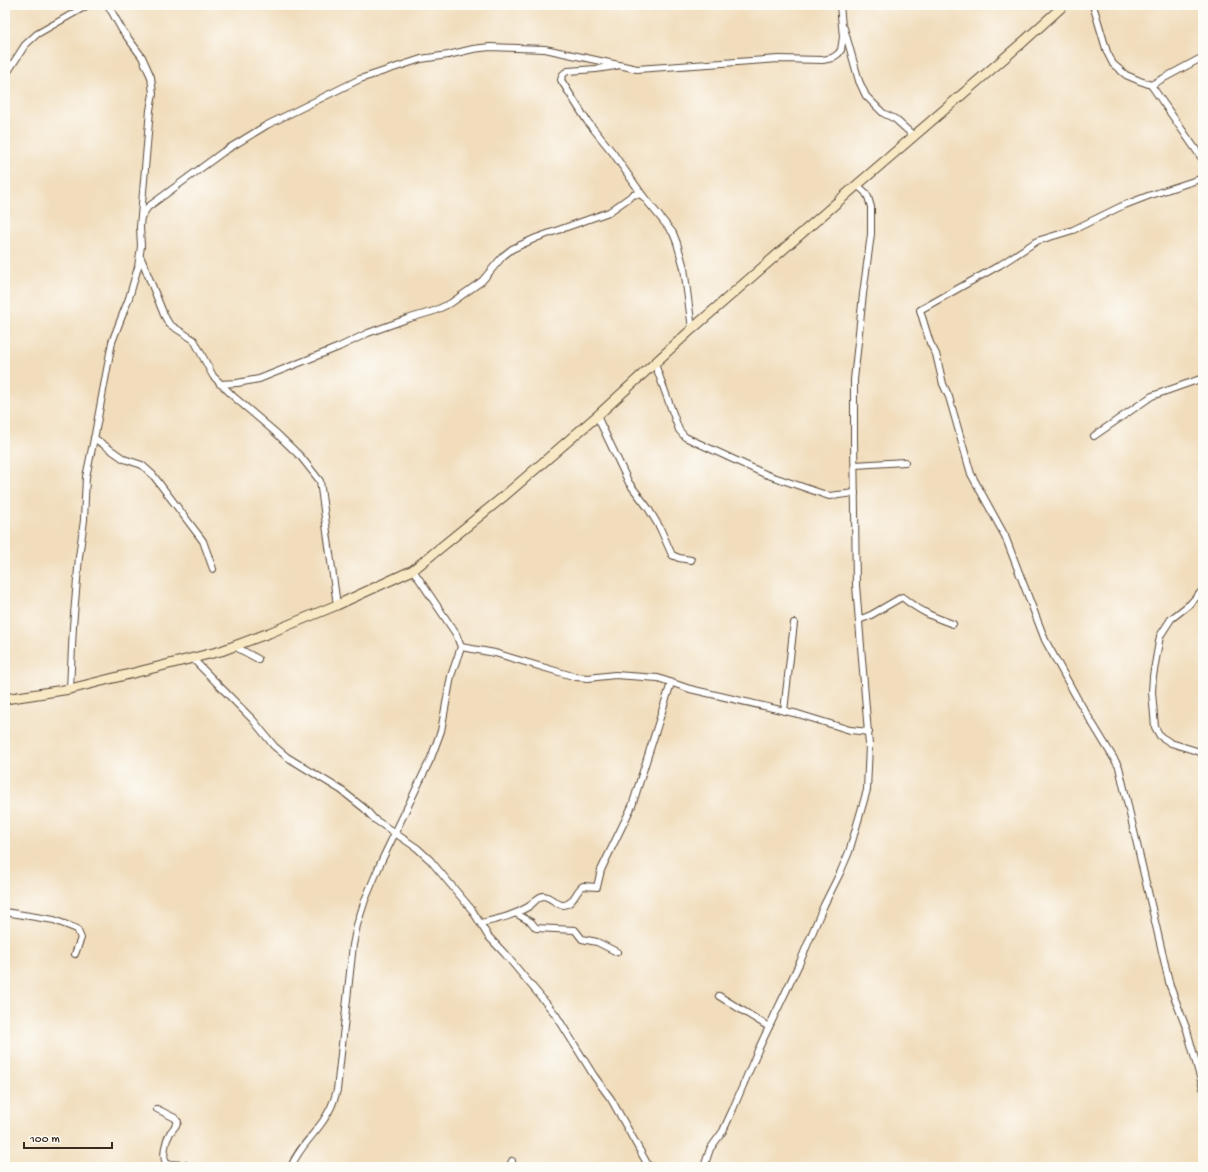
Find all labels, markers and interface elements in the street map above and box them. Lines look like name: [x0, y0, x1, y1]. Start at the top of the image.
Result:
scale bar: [24, 1124, 112, 1150]
text: 100 m: [29, 1133, 60, 1147]

